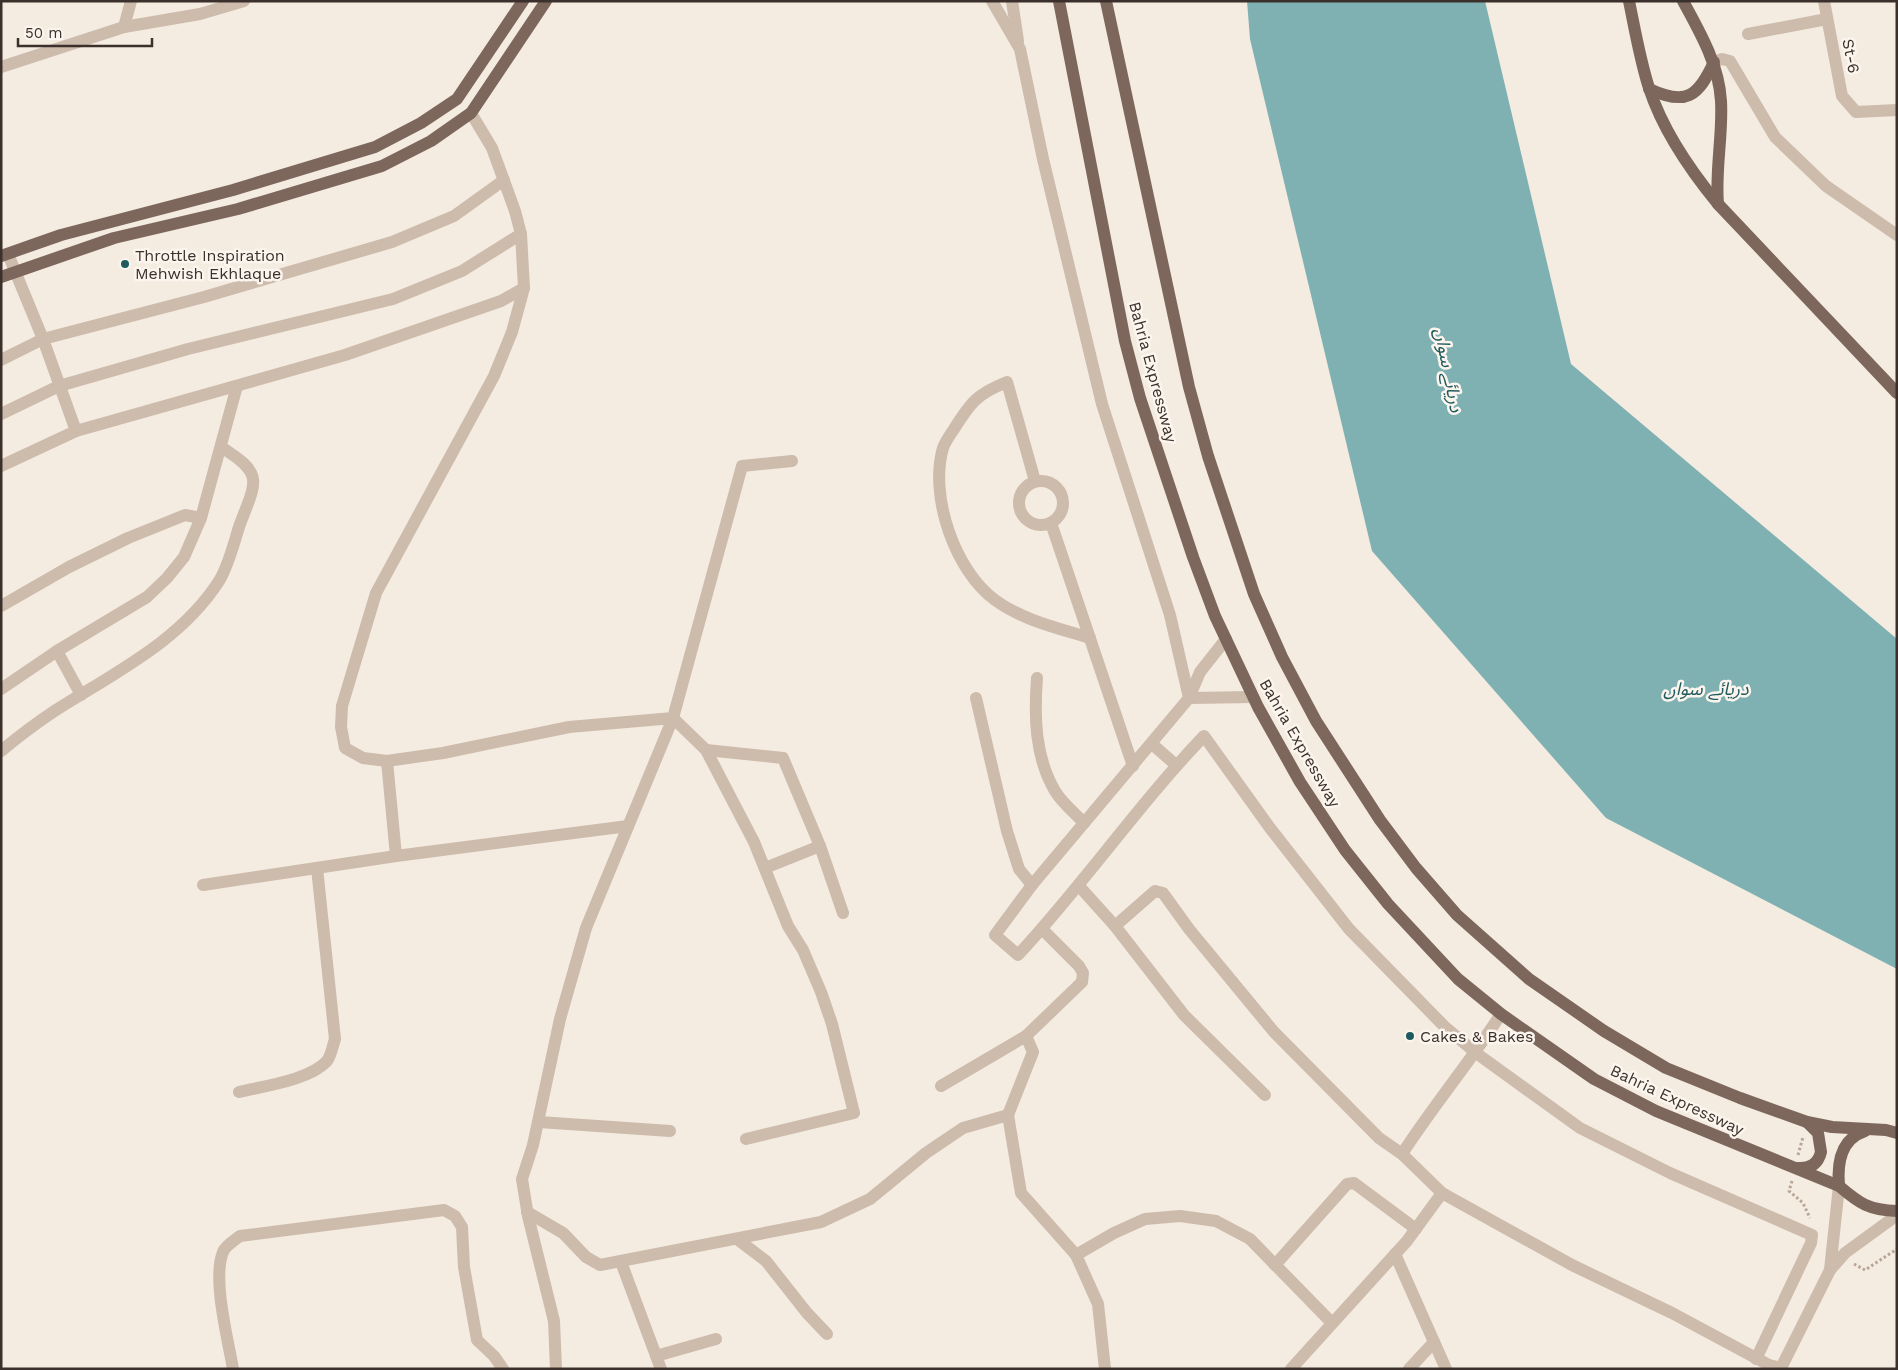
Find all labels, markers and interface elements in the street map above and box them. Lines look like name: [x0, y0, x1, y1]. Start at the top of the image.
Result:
scale bar: [18, 15, 151, 47]
text: 50 m: [25, 24, 62, 42]
street label: St-6: [1838, 37, 1864, 75]
place label: Throttle Inspiration Mehwish Ekhlaque: [135, 246, 285, 283]
marker: Throttle Inspiration Mehwish Ekhlaque: [119, 258, 131, 270]
street label: Bahria Expressway: [1125, 299, 1181, 445]
water label: دریائے سواں: [1430, 326, 1468, 414]
street label: Bahria Expressway: [1256, 675, 1345, 811]
water label: دریائے سواں: [1663, 678, 1749, 700]
place label: Cakes & Bakes: [1420, 1027, 1533, 1046]
marker: Cakes & Bakes: [1404, 1030, 1416, 1042]
street label: Bahria Expressway: [1607, 1061, 1747, 1140]

